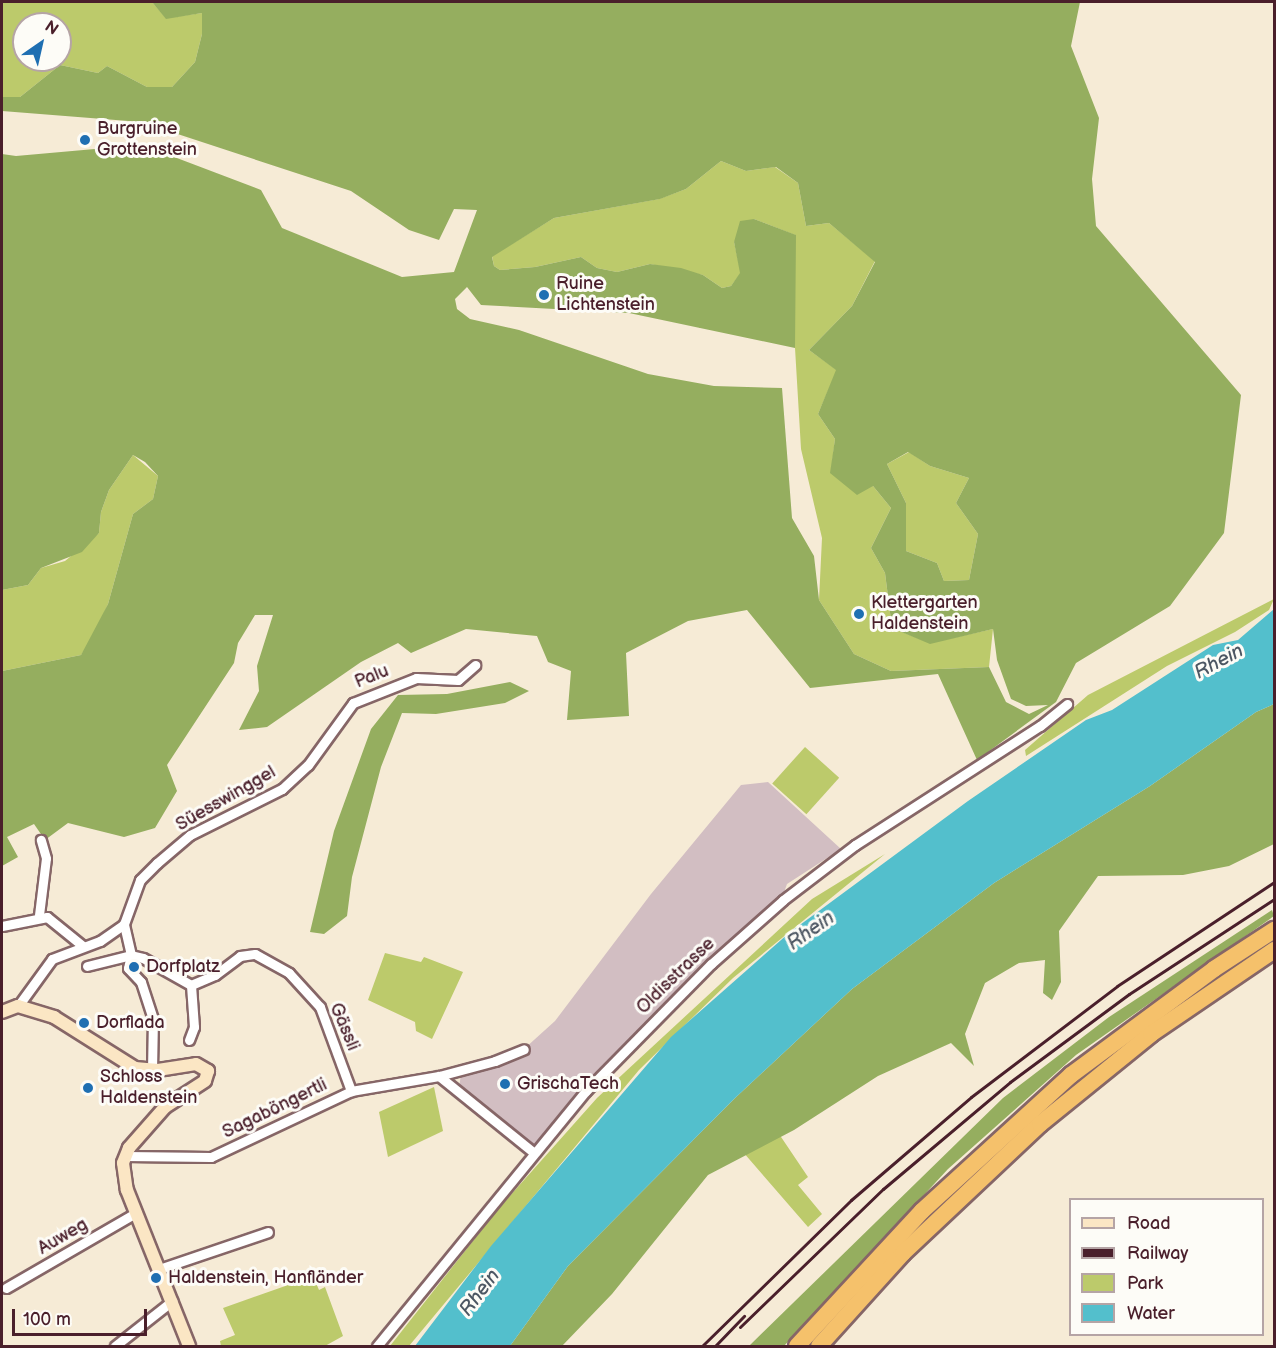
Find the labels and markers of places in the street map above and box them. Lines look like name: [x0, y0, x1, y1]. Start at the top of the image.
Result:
place label: Burgruine Grottenstein: [97, 119, 197, 162]
marker: Burgruine Grottenstein: [78, 133, 92, 147]
place label: Ruine Lichtenstein: [556, 274, 655, 316]
marker: Ruine Lichtenstein: [537, 288, 551, 302]
place label: Klettergarten Haldenstein: [871, 593, 978, 636]
marker: Klettergarten Haldenstein: [852, 607, 866, 621]
place label: Dorfplatz: [146, 956, 220, 978]
marker: Dorfplatz: [127, 960, 141, 974]
place label: Dorflada: [96, 1012, 165, 1034]
marker: Dorflada: [77, 1016, 91, 1030]
place label: Schloss Haldenstein: [100, 1067, 197, 1110]
place label: GrischaTech: [517, 1073, 619, 1095]
marker: GrischaTech: [498, 1077, 512, 1091]
marker: Schloss Haldenstein: [81, 1081, 95, 1095]
place label: Haldenstein, Hanfländer: [168, 1267, 363, 1289]
marker: Haldenstein, Hanfländer: [149, 1271, 163, 1285]

